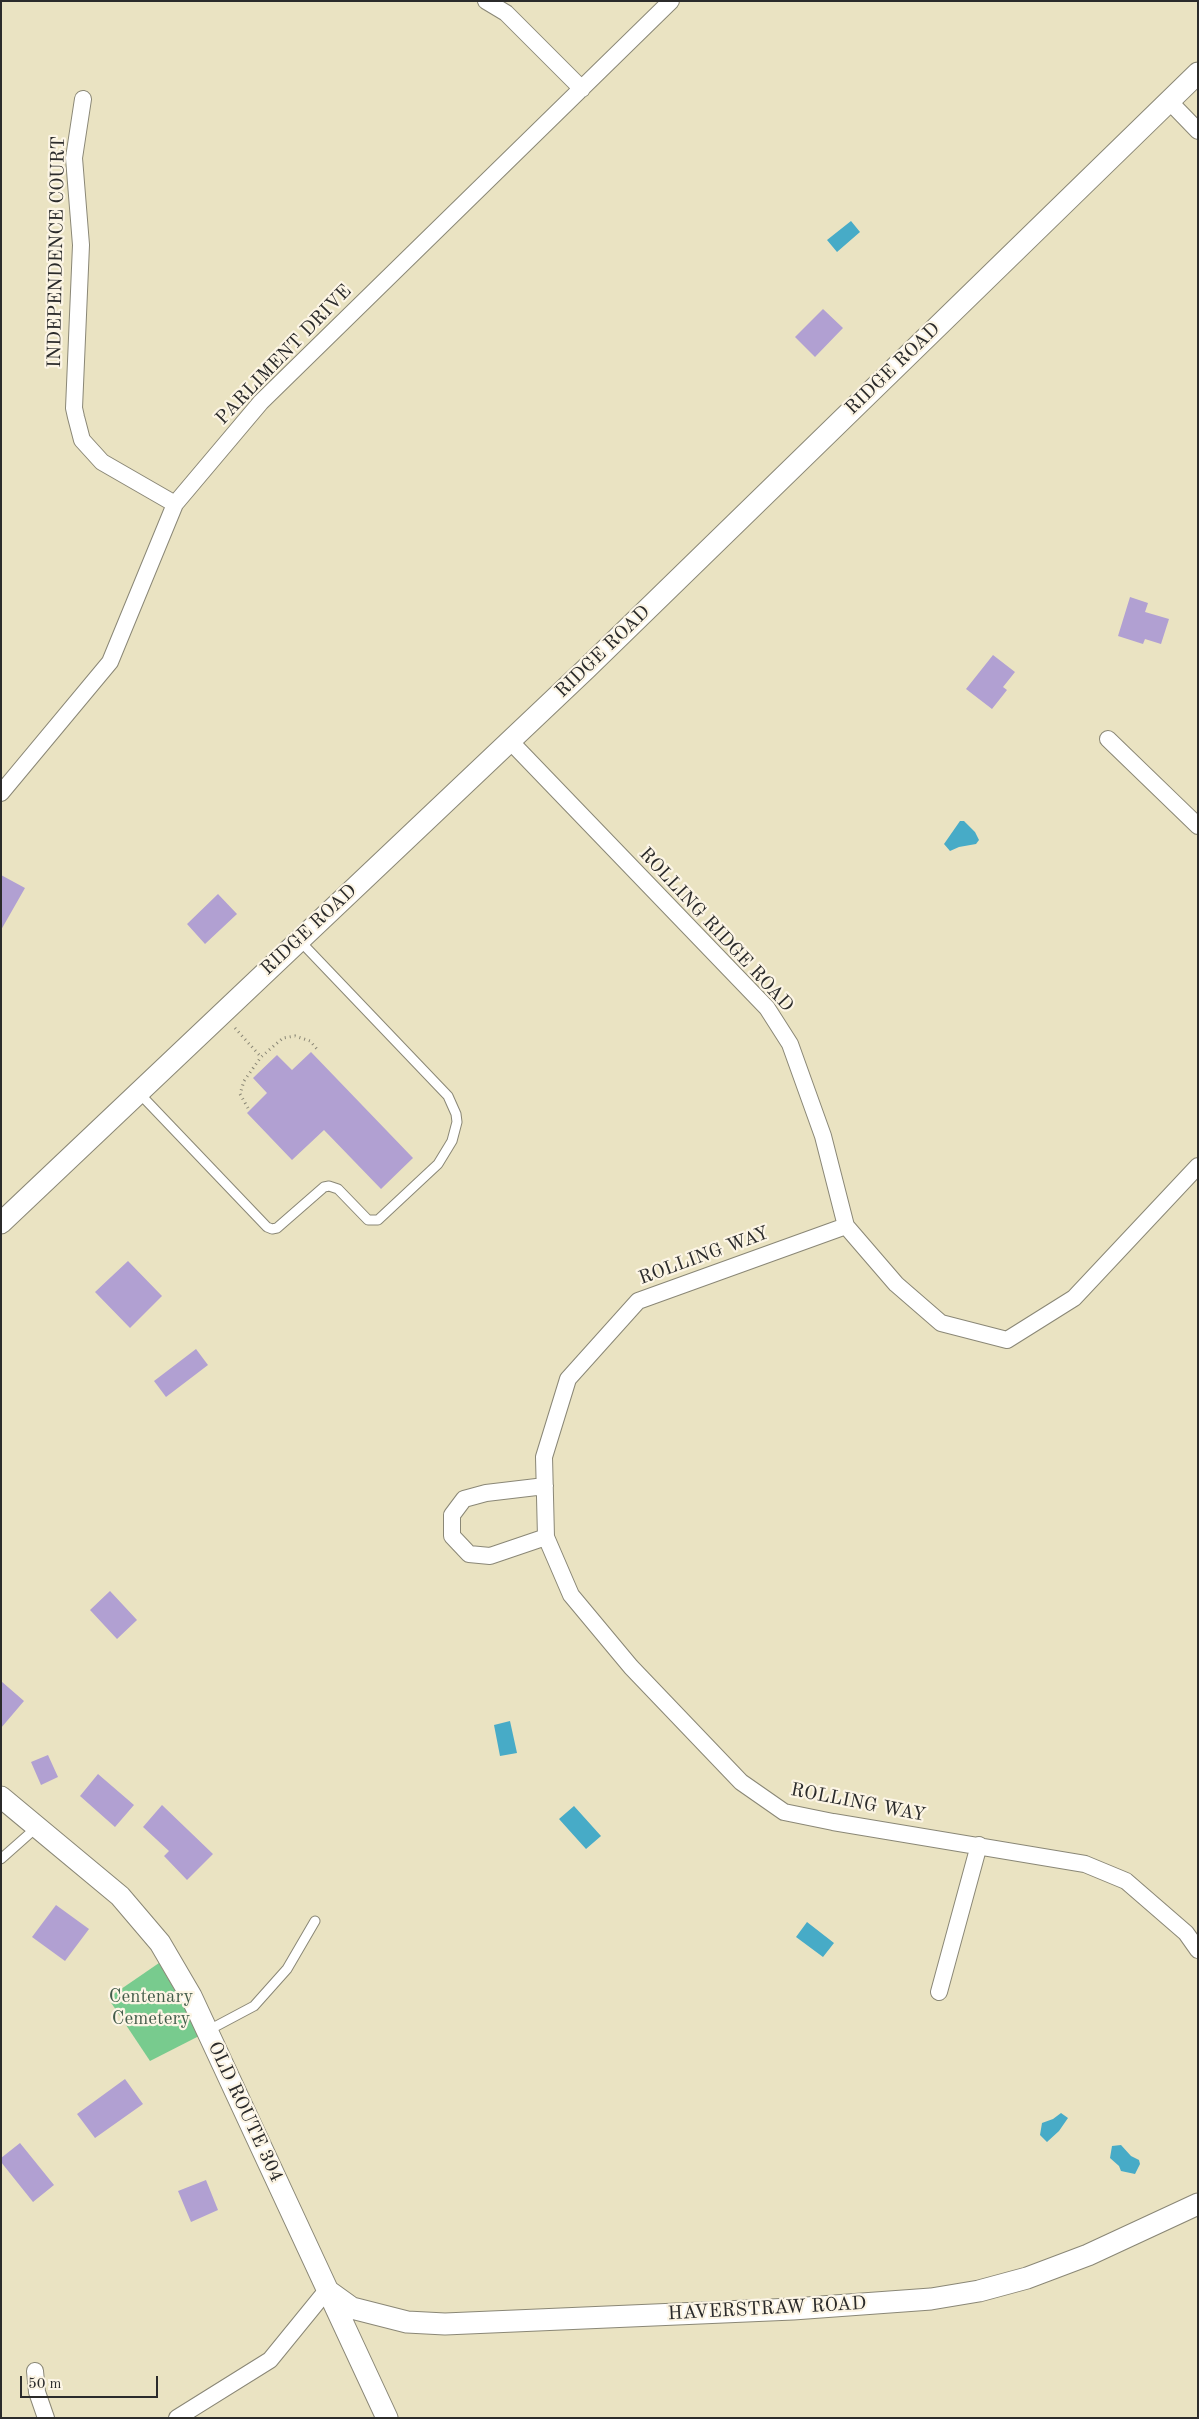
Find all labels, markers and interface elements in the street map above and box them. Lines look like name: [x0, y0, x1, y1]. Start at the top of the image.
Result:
street label: INDEPENDENCE COURT: [44, 136, 70, 368]
street label: PARLIMENT DRIVE: [211, 280, 357, 430]
street label: RIDGE ROAD: [841, 318, 945, 420]
street label: RIDGE ROAD: [551, 601, 655, 703]
street label: ROLLING RIDGE ROAD: [634, 843, 798, 1017]
street label: RIDGE ROAD: [256, 880, 362, 980]
street label: ROLLING WAY: [636, 1222, 772, 1290]
street label: ROLLING WAY: [789, 1779, 927, 1827]
park label: Centenary Cemetery: [109, 1986, 193, 2030]
street label: OLD ROUTE 304: [202, 2038, 288, 2186]
street label: HAVERSTRAW ROAD: [667, 2292, 867, 2326]
scale bar: [22, 2366, 160, 2398]
text: 50 m: [28, 2377, 62, 2392]

